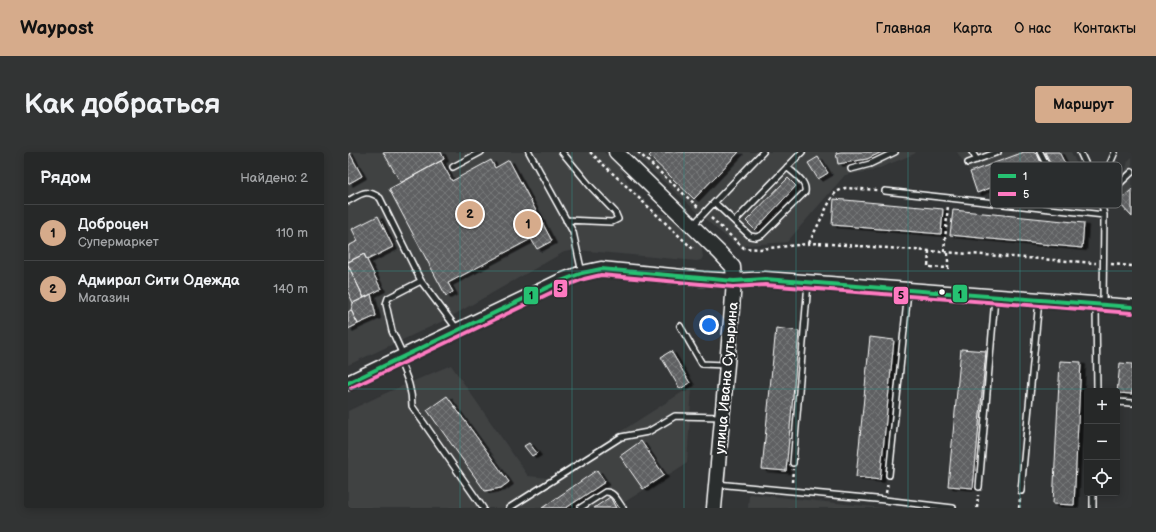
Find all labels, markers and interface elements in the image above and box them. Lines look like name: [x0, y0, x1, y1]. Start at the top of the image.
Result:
text: Waypost: [20, 17, 94, 40]
text: Главная: [876, 20, 931, 37]
text: Карта: [953, 20, 992, 37]
text: О нас: [1014, 20, 1051, 37]
text: Контакты: [1073, 20, 1136, 37]
button: Маршрут: [1035, 86, 1132, 123]
text: Как добраться: [24, 88, 221, 121]
legend: [990, 162, 1122, 208]
text: Рядом: [40, 168, 91, 188]
text: Найдено: 2: [240, 170, 308, 186]
text: 1: [1023, 170, 1027, 183]
text: 5: [1023, 188, 1029, 201]
pin: 2: [457, 199, 483, 229]
pin: 1: [515, 209, 541, 239]
text: Доброцен: [78, 215, 149, 234]
text: 1: [50, 225, 56, 241]
text: 110 m: [276, 225, 308, 241]
text: Супермаркет: [78, 234, 159, 250]
text: Адмирал Сити Одежда: [78, 271, 239, 290]
line badge: 5: [553, 279, 568, 298]
text: 2: [49, 281, 57, 297]
text: 140 m: [273, 281, 308, 297]
text: 5: [557, 282, 564, 295]
line badge: 1: [952, 284, 968, 303]
line badge: 1: [523, 286, 539, 305]
line badge: 5: [893, 286, 909, 305]
unlabelled marker: [937, 287, 947, 297]
text: 1: [958, 288, 962, 301]
text: 1: [529, 289, 533, 302]
text: 5: [898, 289, 905, 302]
text: Магазин: [78, 290, 130, 306]
street label: улица Ивана Сутырина: [711, 300, 742, 455]
your location: [699, 315, 719, 335]
map controls: [1084, 388, 1120, 496]
button: +: [1084, 388, 1120, 424]
button: −: [1084, 424, 1120, 460]
button: locate: [1084, 460, 1120, 496]

